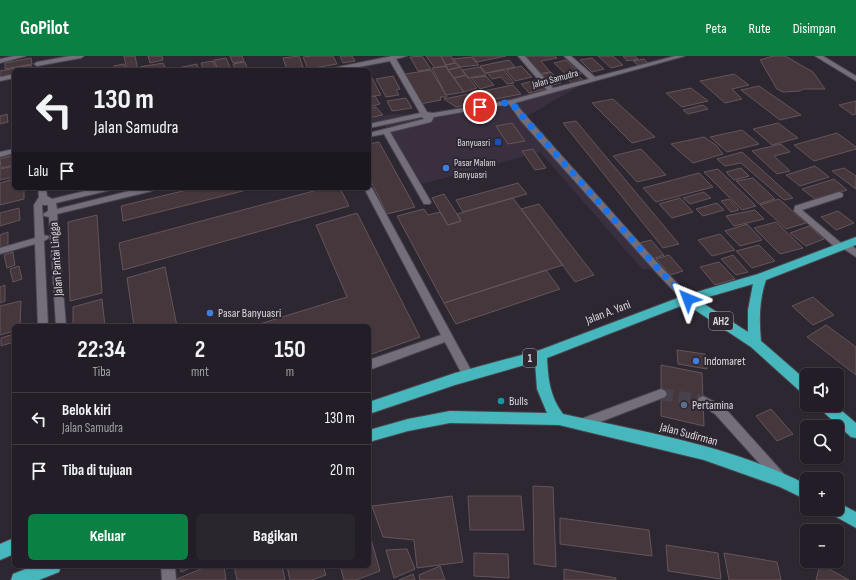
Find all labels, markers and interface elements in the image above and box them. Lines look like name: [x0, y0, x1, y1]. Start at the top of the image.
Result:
text: GoPilot: [20, 17, 69, 40]
text: Peta: [706, 20, 727, 37]
text: Rute: [749, 20, 771, 37]
text: Disimpan: [793, 20, 836, 37]
street label: Jalan Samudra: [530, 67, 580, 91]
text: 130 m: [94, 83, 154, 116]
icon: left: [28, 84, 80, 136]
pin: [463, 90, 497, 124]
icon: arrive: [469, 96, 491, 118]
text: Jalan Samudra: [94, 117, 179, 138]
place label: Banyuasri: [457, 137, 490, 149]
marker: Banyuasri: [493, 137, 503, 147]
place label: Pasar Malam Banyuasri: [454, 157, 496, 181]
icon: arrive: [56, 160, 78, 182]
text: Lalu: [28, 162, 48, 181]
marker: Pasar Malam Banyuasri: [441, 163, 451, 173]
street label: Jalan Pantai Lingga: [46, 221, 67, 297]
position arrow: [667, 278, 709, 320]
street label: Jalan A. Yani: [583, 297, 633, 328]
place label: Pasar Banyuasri: [218, 306, 281, 321]
marker: Pasar Banyuasri: [205, 308, 215, 318]
road number: AH2: [709, 312, 733, 330]
text: 22:34: [77, 335, 126, 364]
text: 2: [195, 335, 205, 364]
text: 150: [274, 335, 306, 364]
road number: 1: [523, 349, 537, 367]
place label: Indomaret: [704, 354, 746, 369]
marker: Indomaret: [691, 356, 701, 366]
text: Tiba: [92, 364, 111, 380]
text: mnt: [191, 364, 209, 380]
text: m: [286, 364, 294, 380]
map controls: [800, 368, 844, 568]
button: sound: [800, 368, 844, 412]
place label: Bulls: [509, 394, 528, 409]
marker: Bulls: [496, 396, 506, 406]
place label: Pertamina: [692, 398, 734, 413]
marker: Pertamina: [679, 400, 689, 410]
text: Belok kiri: [62, 401, 111, 420]
icon: left: [28, 408, 50, 430]
text: 130 m: [325, 409, 355, 428]
street label: Jalan Sudirman: [657, 419, 719, 449]
text: Jalan Samudra: [62, 420, 123, 436]
button: search: [800, 420, 844, 464]
icon: arrive: [28, 460, 50, 482]
text: Tiba di tujuan: [62, 461, 132, 480]
text: 20 m: [330, 461, 355, 480]
button: +: [800, 472, 844, 516]
button: Keluar: [28, 514, 188, 560]
button: Bagikan: [196, 514, 355, 560]
button: −: [800, 524, 844, 568]

